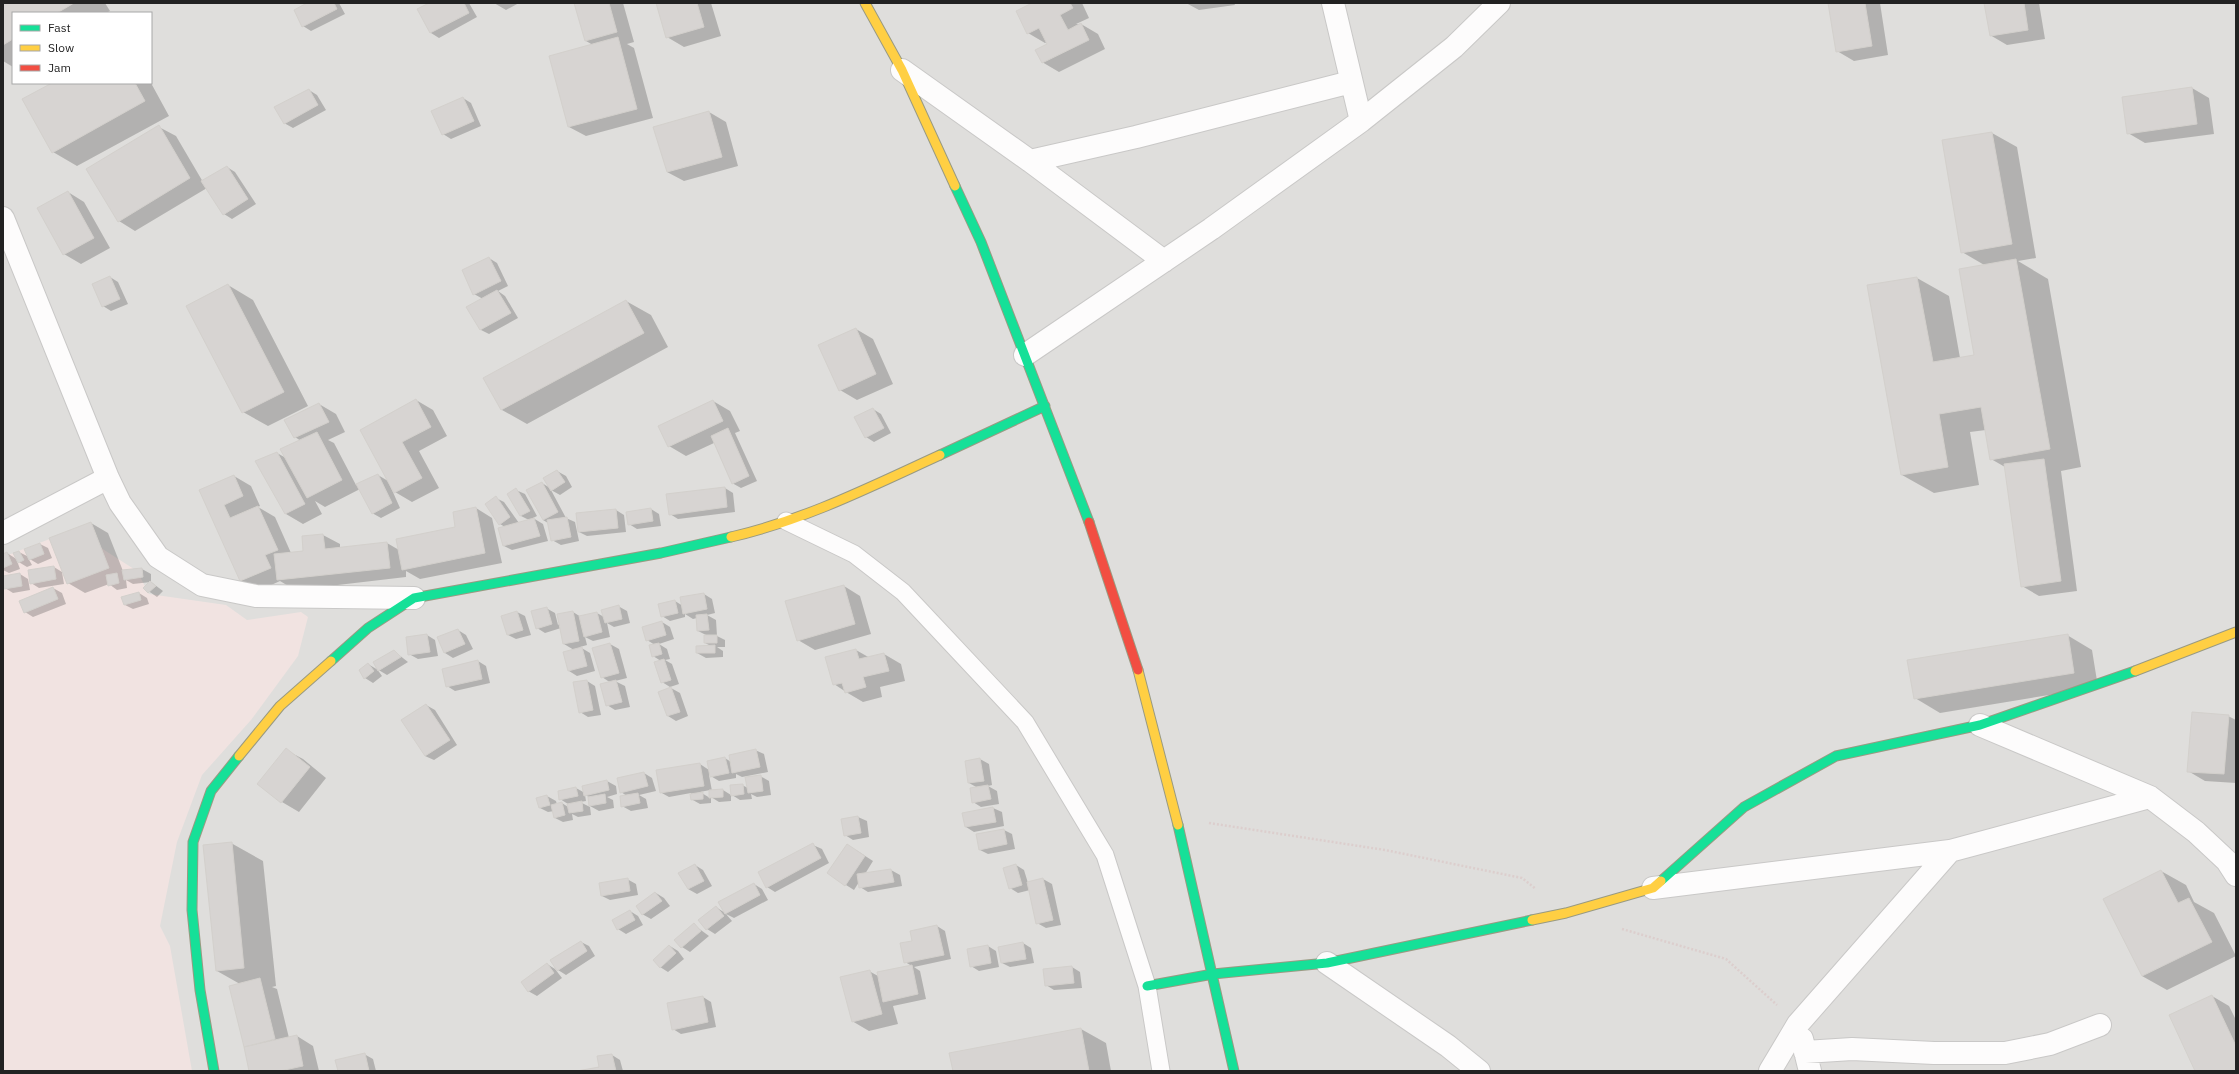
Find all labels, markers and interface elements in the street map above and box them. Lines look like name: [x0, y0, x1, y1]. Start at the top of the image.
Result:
legend: [12, 12, 152, 84]
text: Fast: [48, 20, 71, 35]
text: Slow: [48, 40, 74, 55]
text: Jam: [48, 60, 71, 75]

